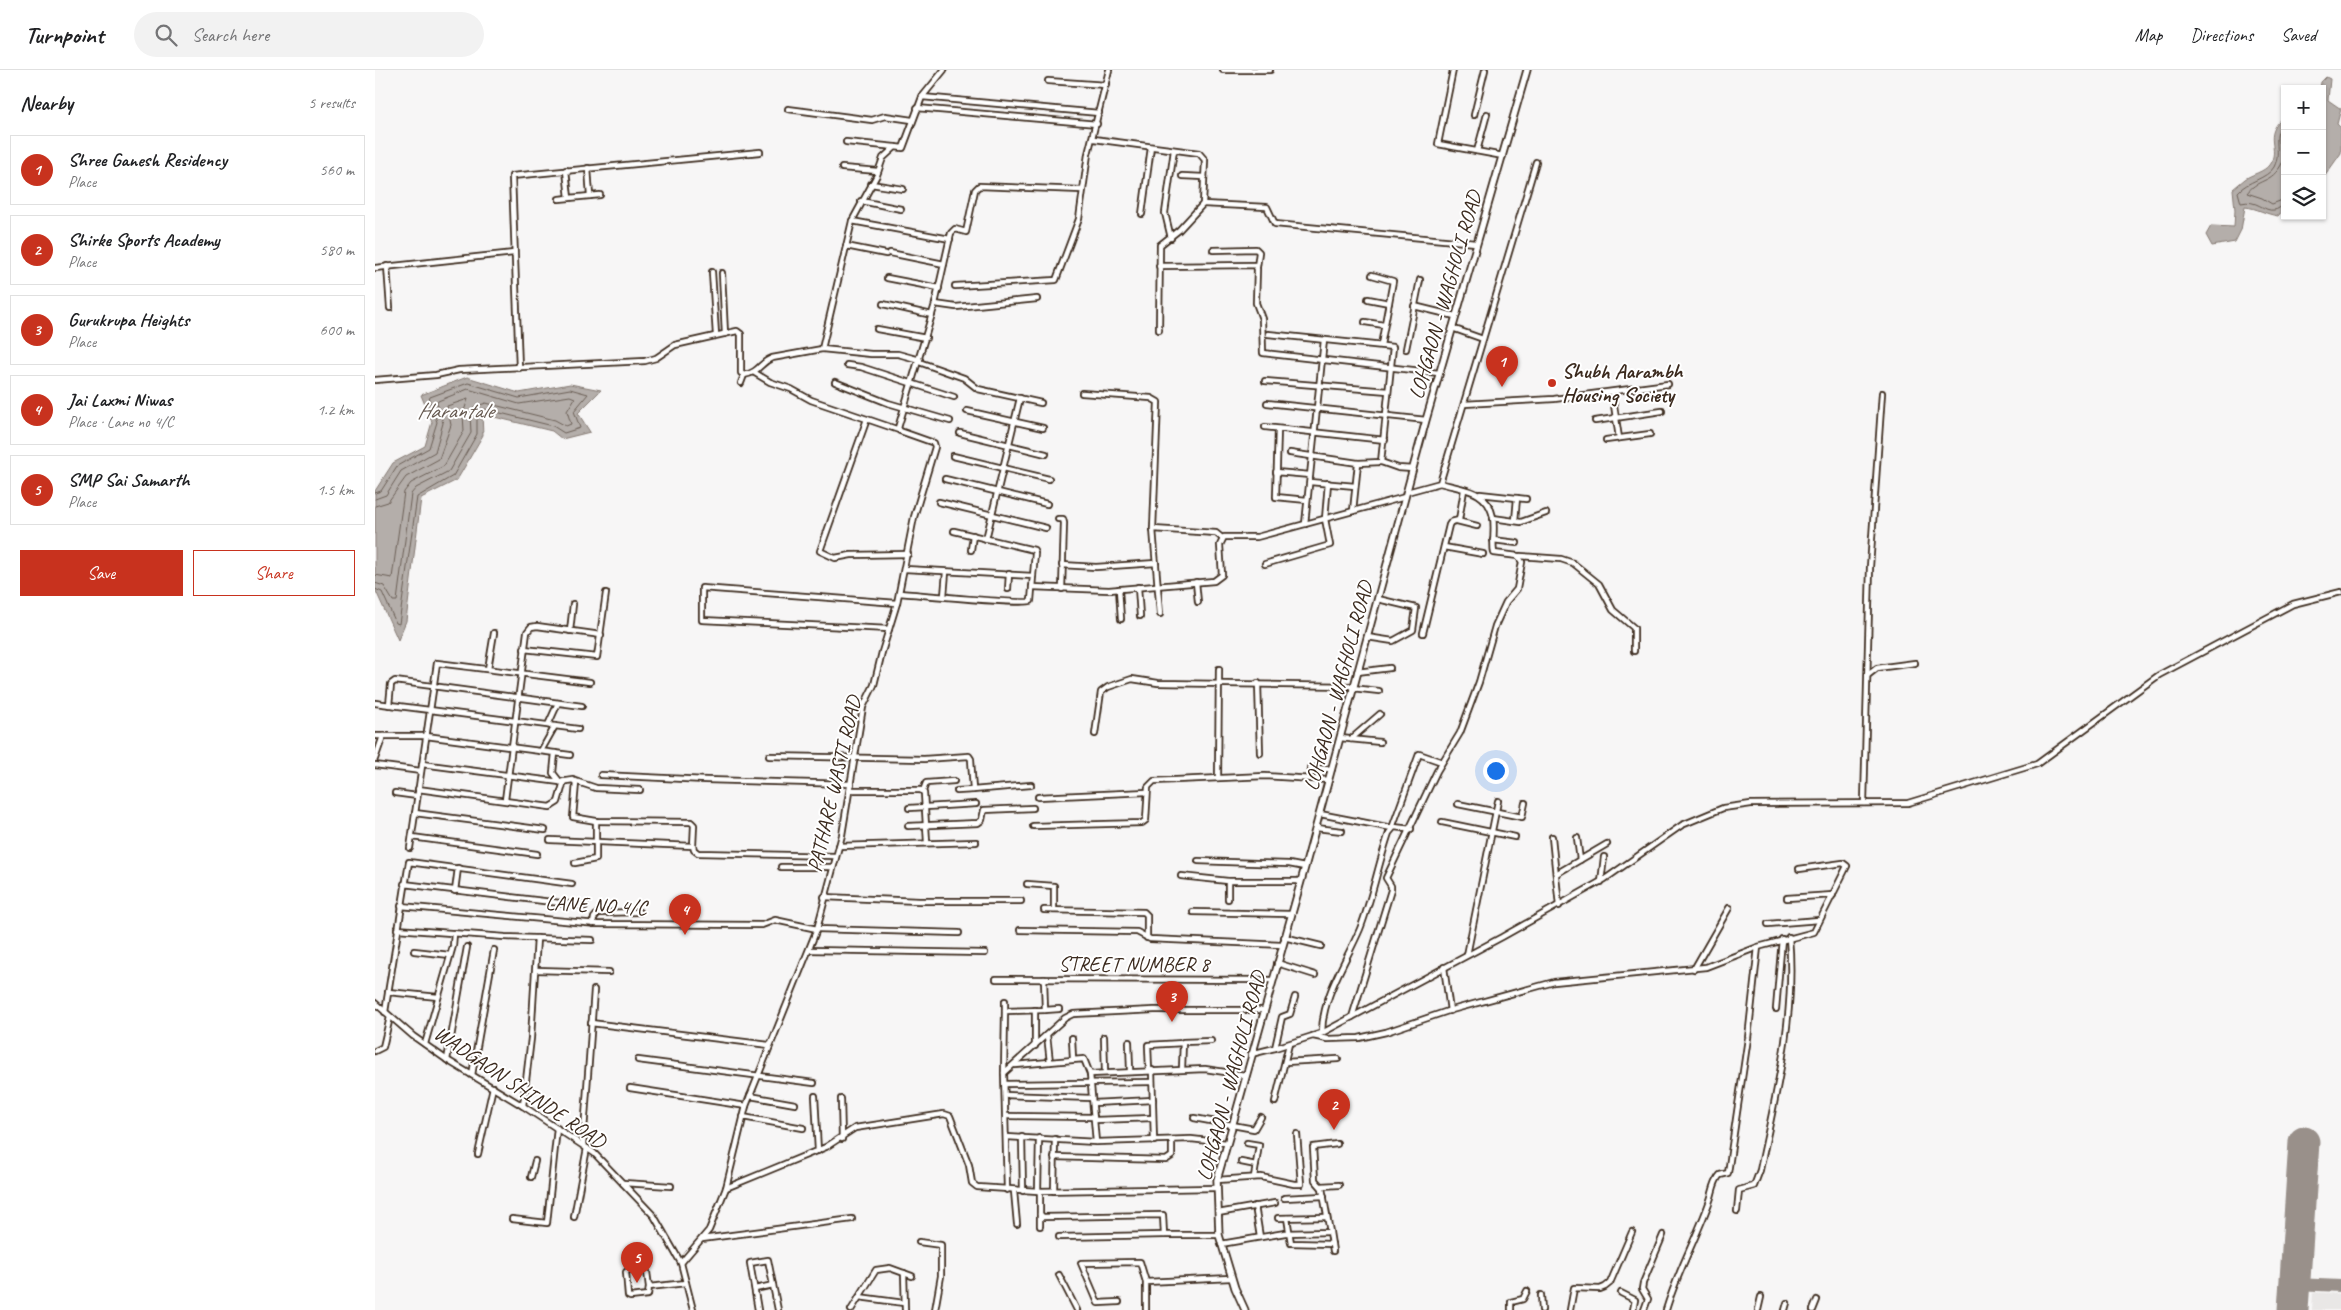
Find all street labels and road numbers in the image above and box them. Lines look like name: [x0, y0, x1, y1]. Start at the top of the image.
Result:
street label: LOHGAON - WAGHOLI ROAD: [1403, 186, 1488, 402]
street label: LOHGAON - WAGHOLI ROAD: [1298, 577, 1379, 793]
street label: PATHARE WASTI ROAD: [801, 692, 867, 874]
street label: LANE NO 4/C: [545, 889, 649, 921]
street label: STREET NUMBER 8: [1058, 951, 1212, 977]
street label: LOHGAON - WAGHOLI ROAD: [1191, 967, 1272, 1183]
street label: WADGAON SHINDE ROAD: [429, 1020, 612, 1155]

